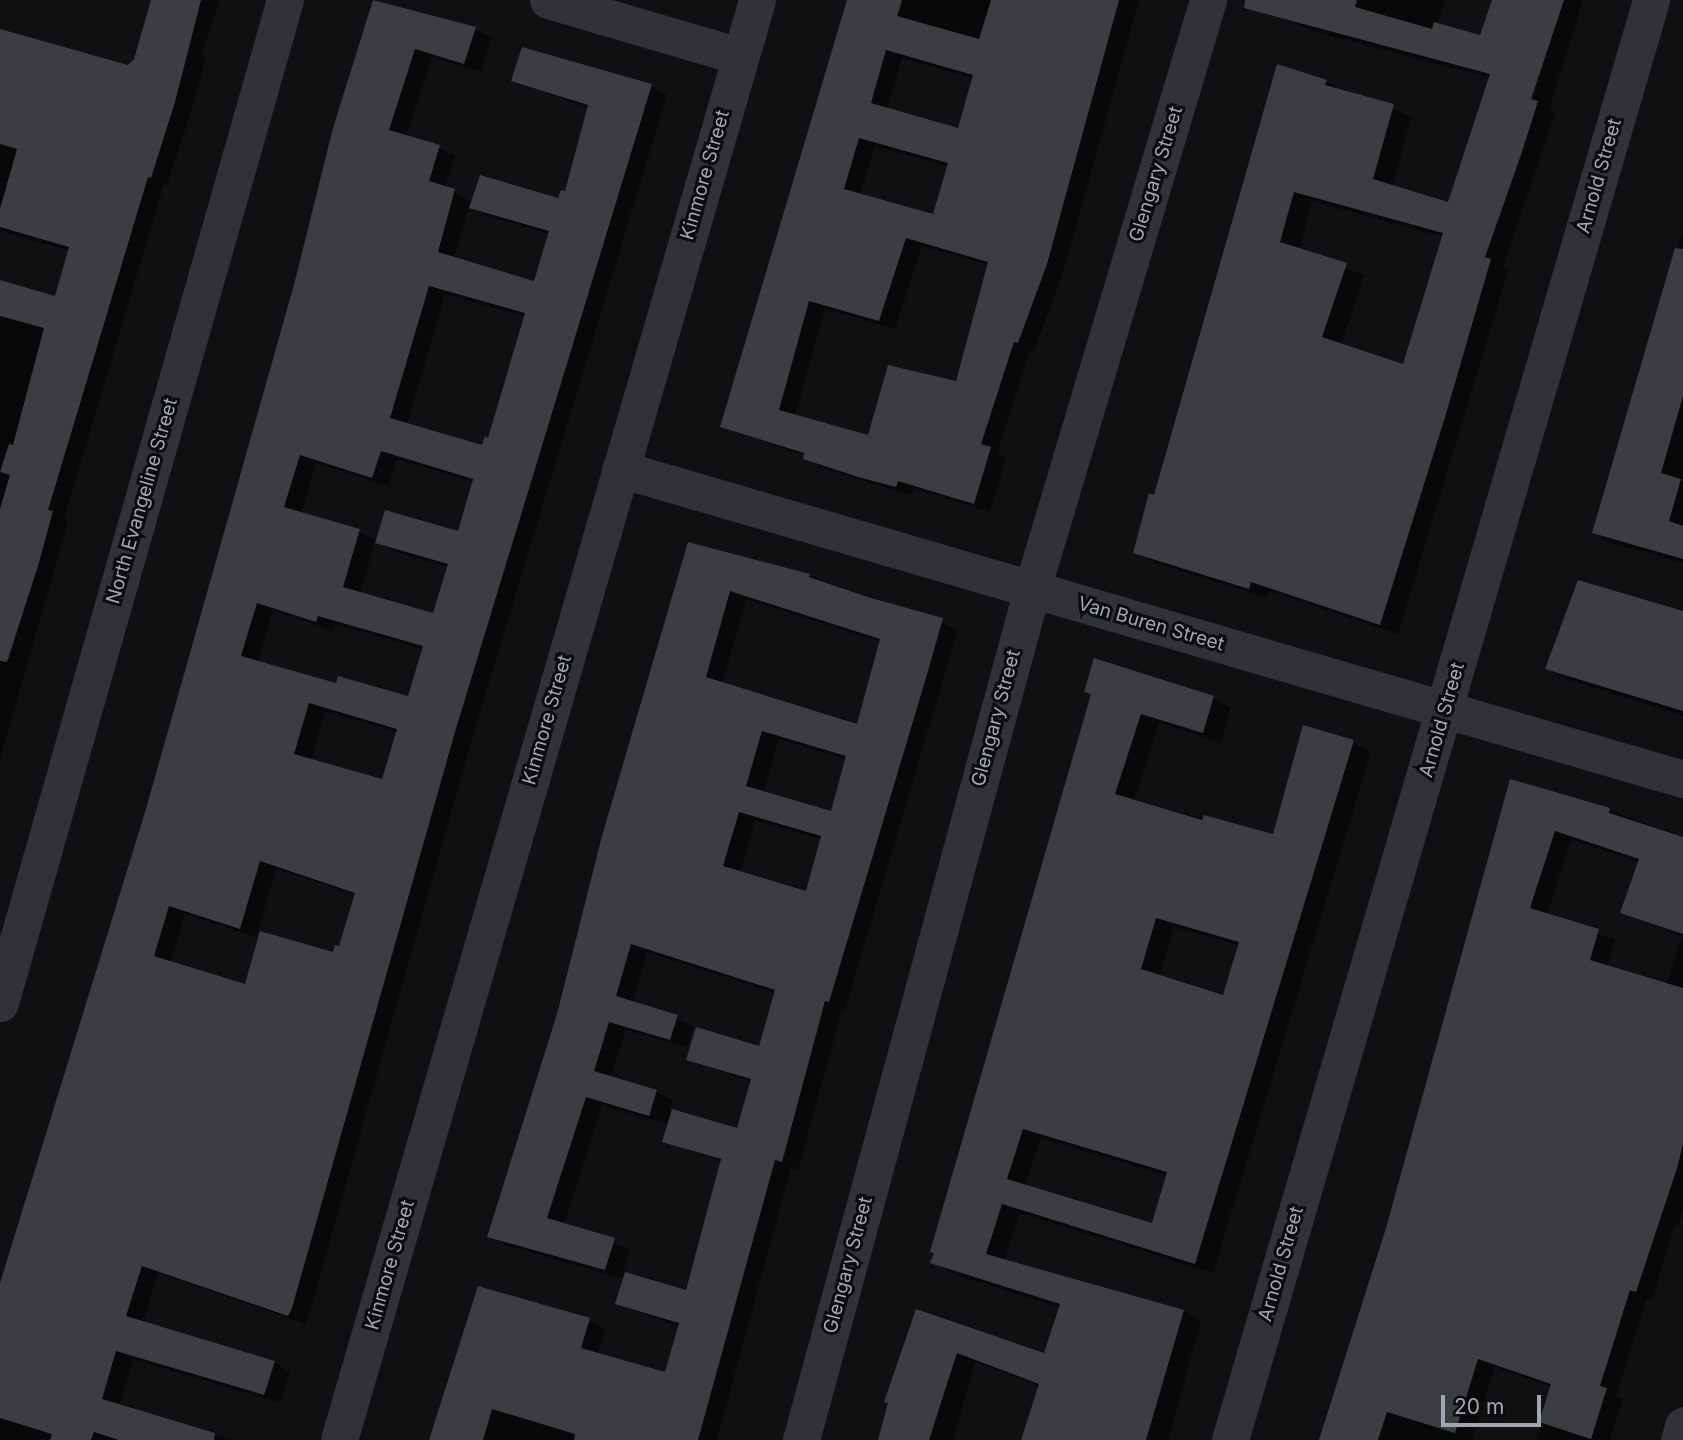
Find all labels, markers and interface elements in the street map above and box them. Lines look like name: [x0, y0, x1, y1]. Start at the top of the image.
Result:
street label: Glengary Street: [1125, 103, 1187, 245]
street label: Kinmore Street: [676, 108, 734, 242]
street label: Arnold Street: [1572, 116, 1626, 236]
street label: North Evangeline Street: [102, 395, 182, 607]
street label: Van Buren Street: [1075, 592, 1227, 656]
street label: Glengary Street: [967, 647, 1025, 789]
street label: Kinmore Street: [518, 653, 576, 787]
street label: Arnold Street: [1415, 660, 1469, 780]
street label: Glengary Street: [819, 1194, 877, 1336]
street label: Kinmore Street: [361, 1198, 419, 1332]
street label: Arnold Street: [1254, 1204, 1308, 1324]
scale bar: [1445, 1380, 1545, 1424]
text: 20 m: [1454, 1394, 1504, 1419]

